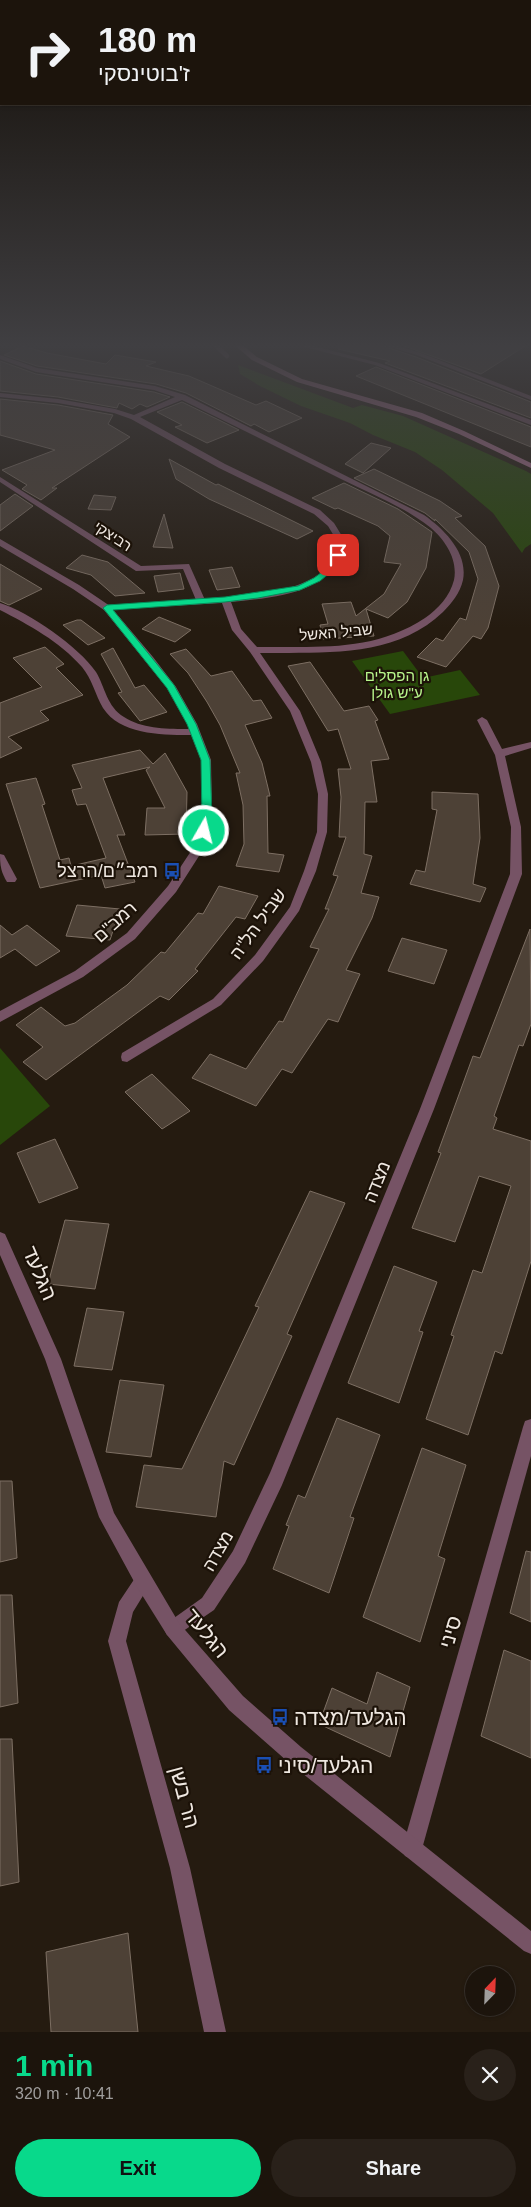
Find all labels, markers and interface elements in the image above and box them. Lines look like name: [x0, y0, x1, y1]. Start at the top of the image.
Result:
icon: right: [15, 20, 80, 85]
text: 180 m: [98, 20, 197, 59]
text: ז'בוטינסקי: [98, 61, 190, 86]
street label: רביצקי: [91, 518, 135, 554]
pin: [317, 534, 359, 576]
icon: arrive: [324, 541, 352, 569]
street label: שביל האשל: [299, 620, 373, 644]
park label: גן הפסלים ע"ש גולן: [365, 667, 429, 701]
position arrow: [177, 804, 229, 856]
place label: רמב״ם/הרצל: [57, 861, 158, 881]
bus stop icon: רמב״ם/הרצל: [162, 861, 182, 881]
street label: שביל הל"ה: [226, 885, 290, 963]
street label: רמב"ם: [89, 898, 141, 946]
street label: מצדה: [360, 1158, 394, 1206]
street label: הגלעד: [18, 1242, 62, 1304]
street label: מצדה: [199, 1527, 237, 1575]
street label: הגלעד: [180, 1604, 234, 1662]
street label: סיני: [434, 1613, 466, 1651]
place label: הגלעד/מצדה: [294, 1706, 407, 1729]
bus stop icon: הגלעד/מצדה: [270, 1707, 290, 1727]
place label: הגלעד/סיני: [278, 1754, 373, 1777]
bus stop icon: הגלעד/סיני: [254, 1755, 274, 1775]
street label: הר בשן: [166, 1763, 204, 1831]
north arrow: [465, 1966, 515, 2016]
map controls: [465, 1966, 515, 2016]
text: 1 min: [15, 2049, 93, 2082]
button: close: [464, 2049, 516, 2101]
text: 320 m · 10:41: [15, 2085, 114, 2102]
button: Exit: [15, 2139, 261, 2197]
button: Share: [271, 2139, 516, 2197]

